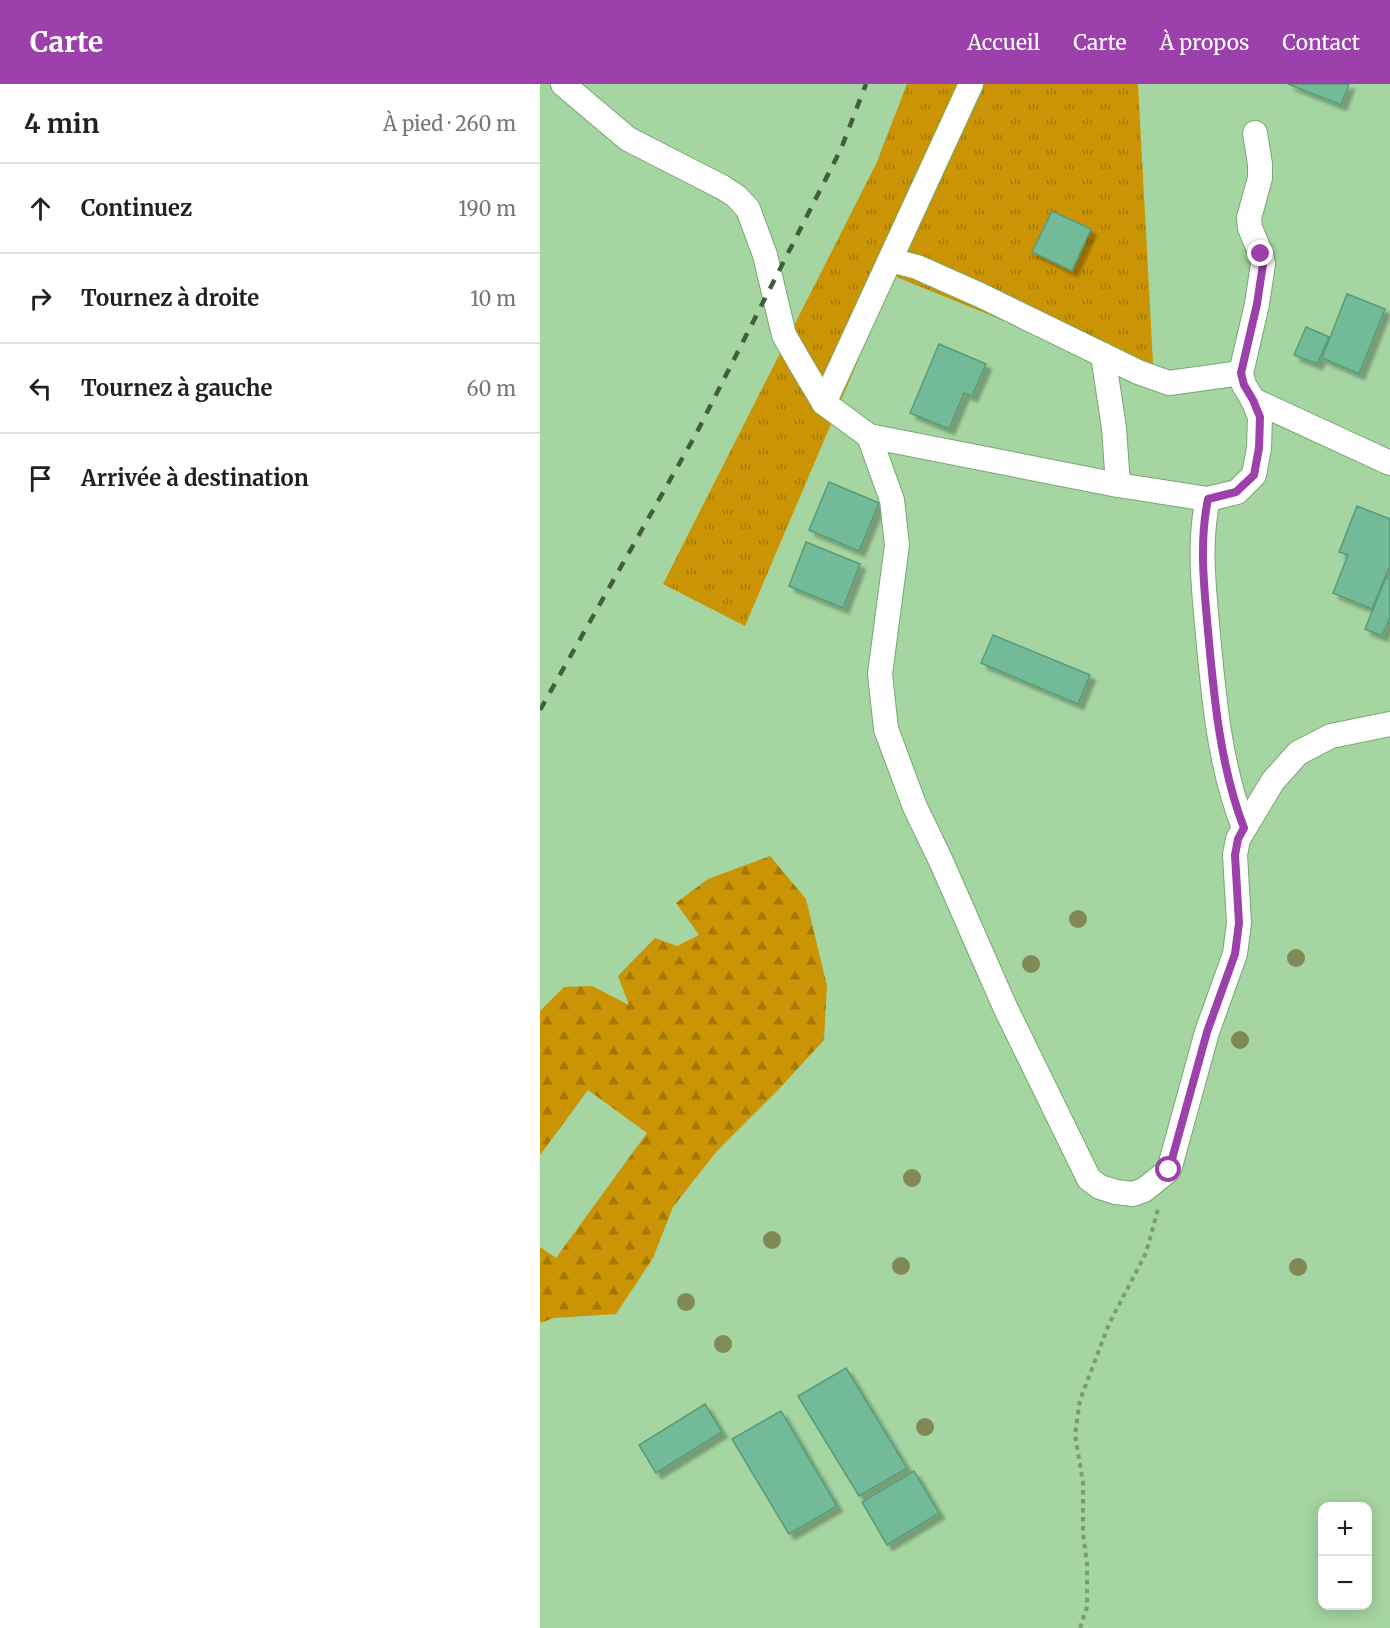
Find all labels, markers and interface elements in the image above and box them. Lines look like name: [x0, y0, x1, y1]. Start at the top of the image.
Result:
text: Carte: [30, 24, 103, 60]
text: Accueil: [967, 29, 1040, 56]
text: Carte: [1073, 29, 1127, 56]
text: À propos: [1160, 29, 1249, 56]
text: Contact: [1282, 29, 1360, 56]
text: 4 min: [24, 107, 99, 140]
text: À pied · 260 m: [383, 111, 516, 136]
icon: ahead: [24, 192, 57, 225]
text: Continuez: [81, 194, 192, 222]
text: 190 m: [458, 196, 516, 221]
route end: [1247, 240, 1273, 266]
icon: right: [24, 282, 57, 315]
text: Tournez à droite: [81, 284, 259, 312]
text: 10 m: [470, 286, 516, 311]
icon: left: [24, 372, 57, 405]
text: Tournez à gauche: [81, 374, 272, 402]
text: 60 m: [466, 376, 516, 401]
icon: arrive: [24, 462, 57, 495]
text: Arrivée à destination: [81, 464, 309, 492]
route start: [1155, 1156, 1181, 1182]
map controls: [1318, 1502, 1372, 1610]
button: +: [1318, 1502, 1372, 1556]
button: −: [1318, 1556, 1372, 1610]

